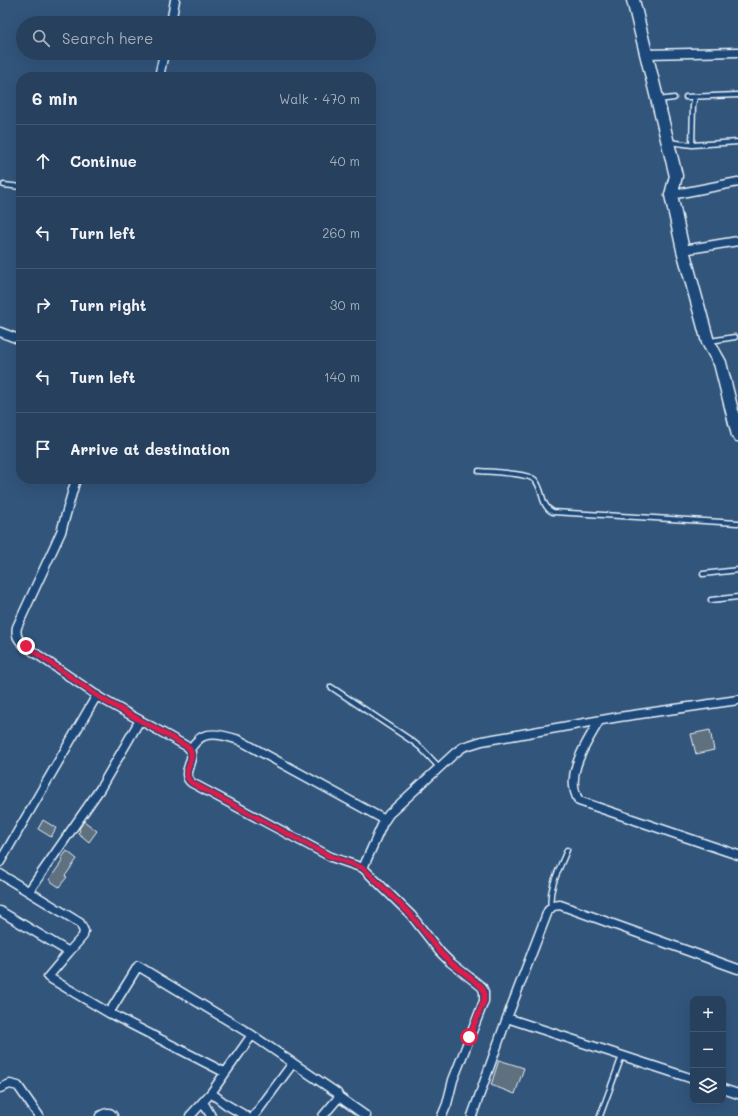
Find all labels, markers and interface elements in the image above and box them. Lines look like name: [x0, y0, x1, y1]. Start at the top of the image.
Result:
search box: [16, 16, 376, 60]
icon: search: [30, 27, 52, 49]
text: Search here: [62, 28, 153, 48]
text: 6 min: [32, 87, 77, 109]
text: Walk · 470 m: [279, 90, 360, 107]
icon: ahead: [32, 150, 54, 172]
text: Continue: [70, 151, 137, 171]
text: 40 m: [330, 152, 360, 169]
icon: left: [32, 222, 54, 244]
text: Turn left: [70, 223, 135, 243]
text: 260 m: [322, 224, 360, 241]
icon: right: [32, 294, 54, 316]
text: Turn right: [70, 295, 147, 315]
text: 30 m: [330, 296, 360, 313]
icon: left: [32, 366, 54, 388]
text: Turn left: [70, 367, 135, 387]
text: 140 m: [324, 368, 360, 385]
icon: arrive: [32, 438, 54, 460]
text: Arrive at destination: [70, 439, 230, 459]
route end: [17, 637, 35, 655]
map controls: [690, 996, 726, 1104]
button: +: [690, 996, 726, 1032]
route start: [460, 1028, 478, 1046]
button: −: [690, 1032, 726, 1068]
button: layers: [690, 1068, 726, 1104]

